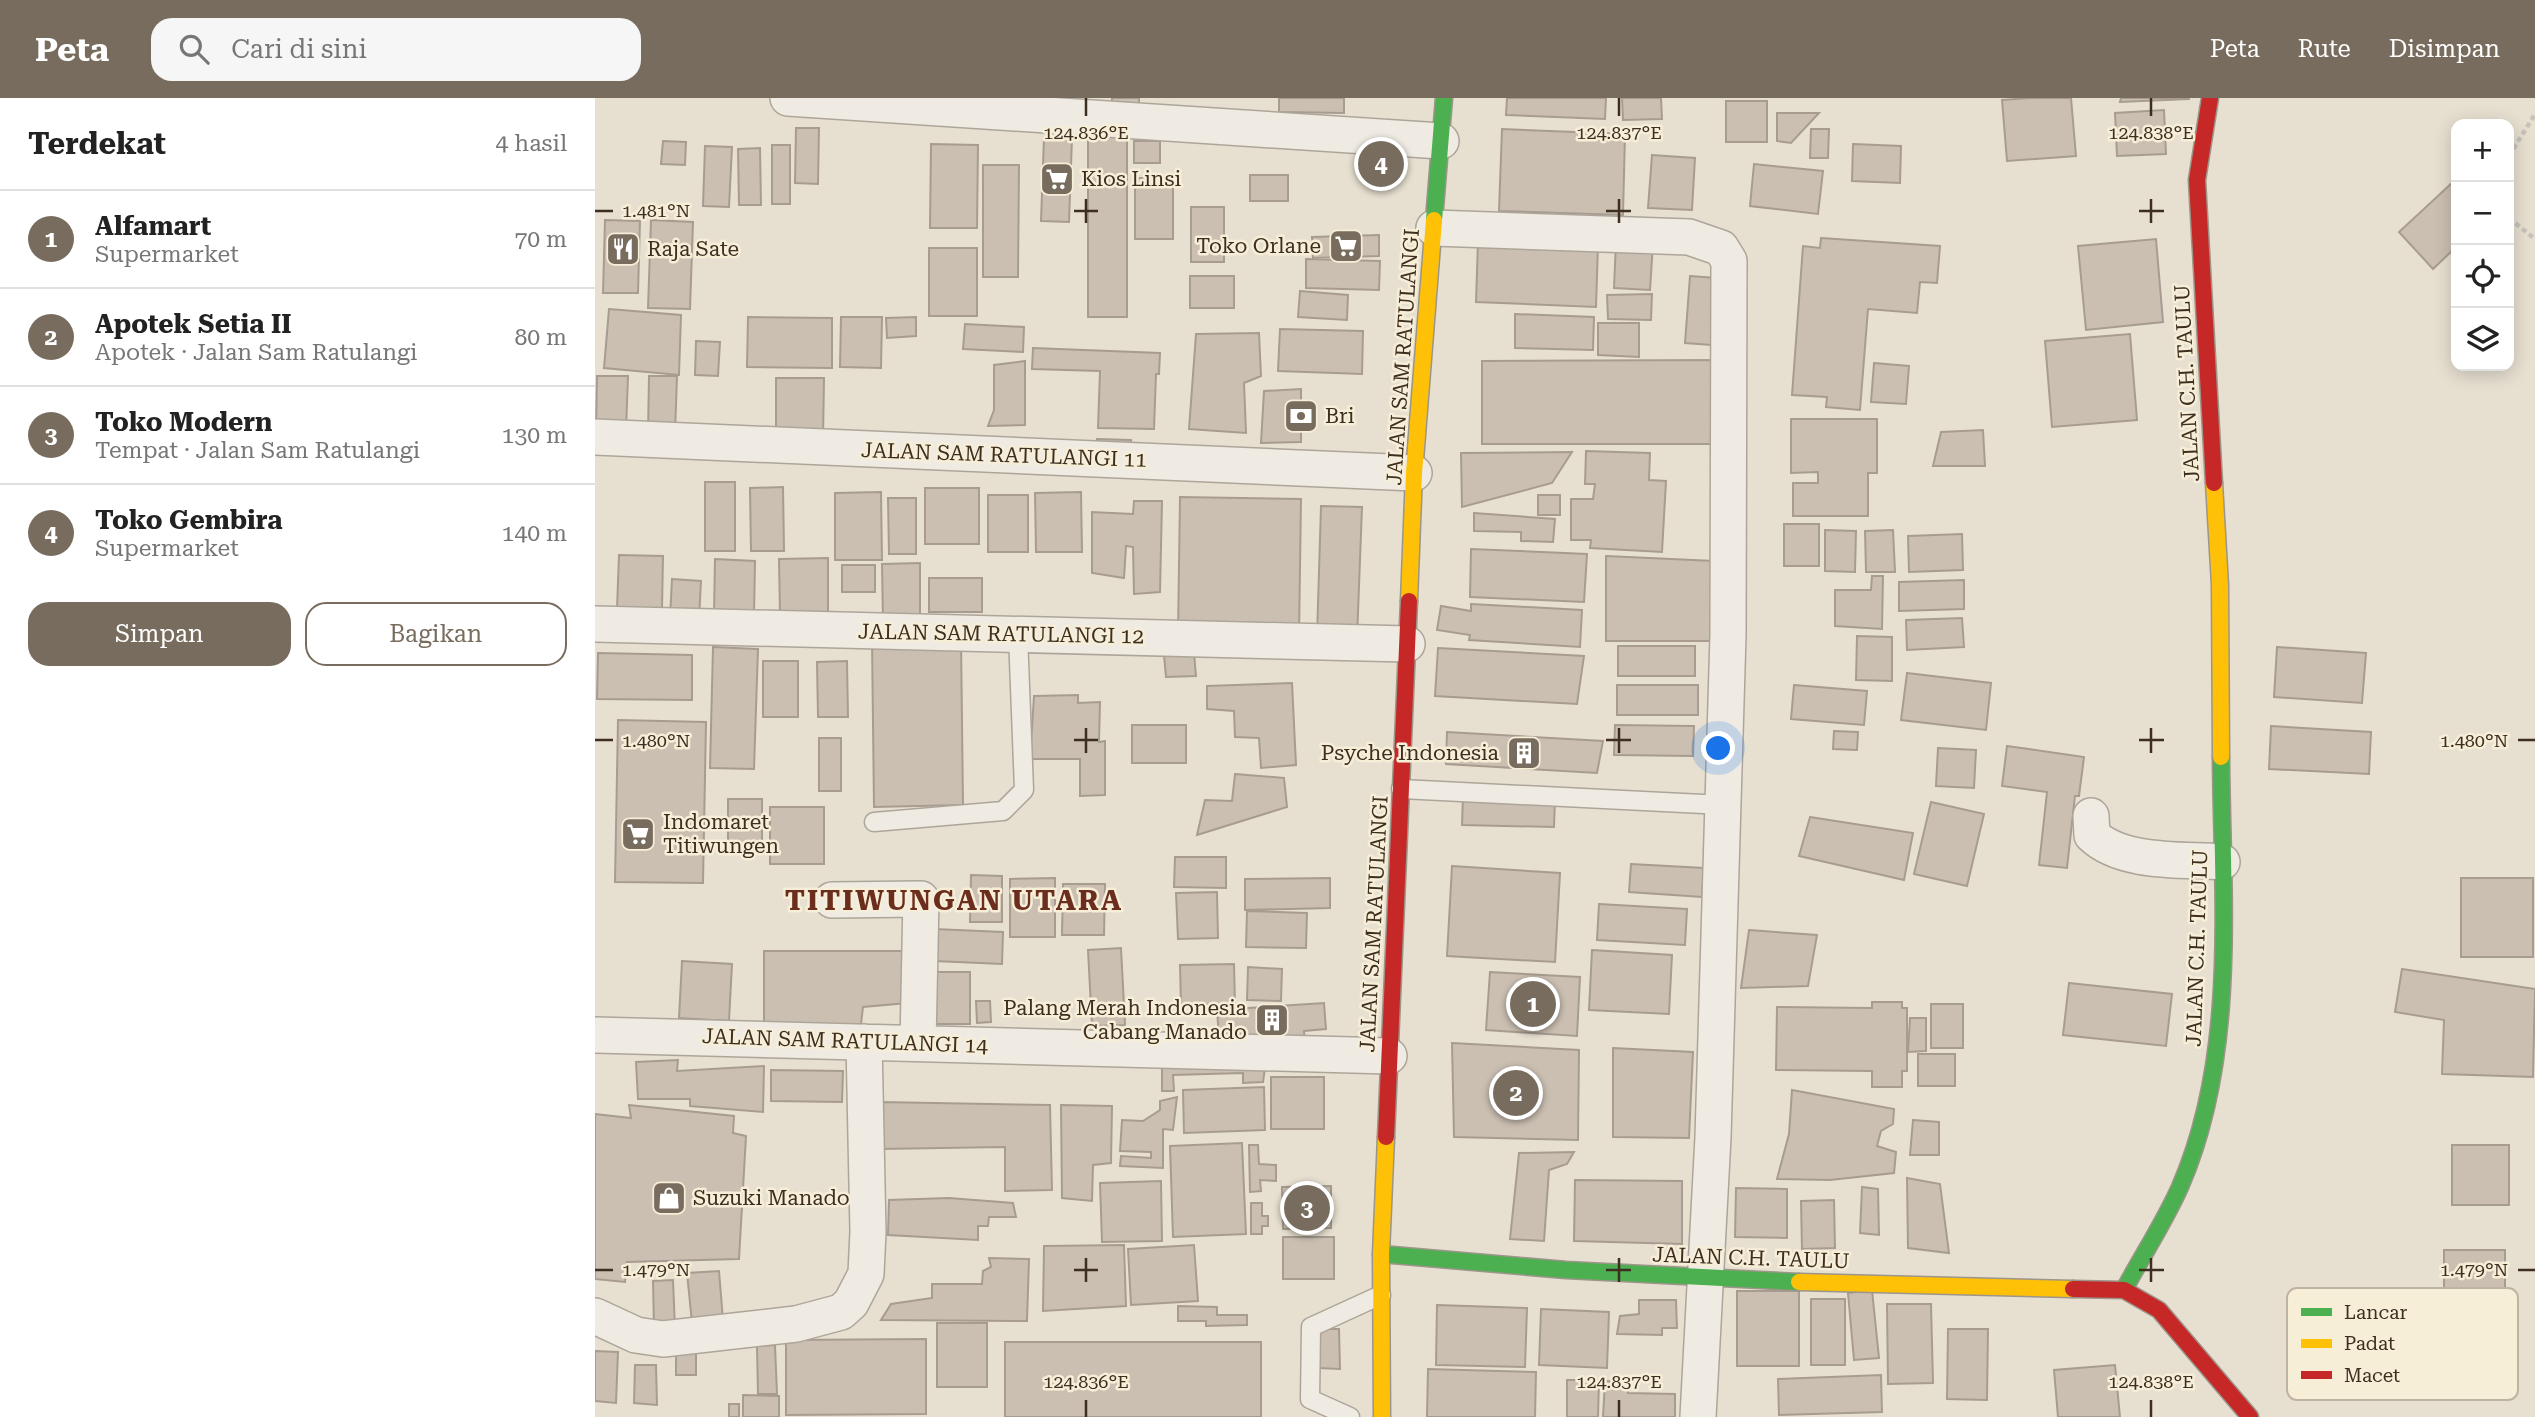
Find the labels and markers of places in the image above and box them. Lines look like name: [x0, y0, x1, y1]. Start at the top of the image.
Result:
pin: 4: [1358, 138, 1404, 190]
supermarket icon: Kios Linsi: [1038, 160, 1076, 198]
place label: Kios Linsi: [1081, 167, 1181, 191]
supermarket icon: Toko Orlane: [1327, 227, 1365, 265]
restaurant icon: Raja Sate: [604, 230, 642, 268]
place label: Toko Orlane: [1196, 234, 1321, 258]
place label: Raja Sate: [647, 237, 739, 261]
bank icon: Bri: [1282, 397, 1320, 435]
place label: Bri: [1325, 404, 1355, 428]
building icon: Psyche Indonesia: [1505, 734, 1543, 772]
place label: Psyche Indonesia: [1321, 741, 1500, 765]
place label: Indomaret Titiwungen: [663, 810, 779, 858]
supermarket icon: Indomaret Titiwungen: [619, 815, 657, 853]
pin: 1: [1510, 978, 1556, 1030]
place label: Palang Merah Indonesia Cabang Manado: [1003, 996, 1248, 1044]
building icon: Palang Merah Indonesia Cabang Manado: [1253, 1001, 1291, 1039]
pin: 2: [1493, 1067, 1539, 1119]
shop icon: Suzuki Manado: [650, 1179, 688, 1217]
pin: 3: [1284, 1182, 1330, 1234]
place label: Suzuki Manado: [693, 1186, 850, 1210]

